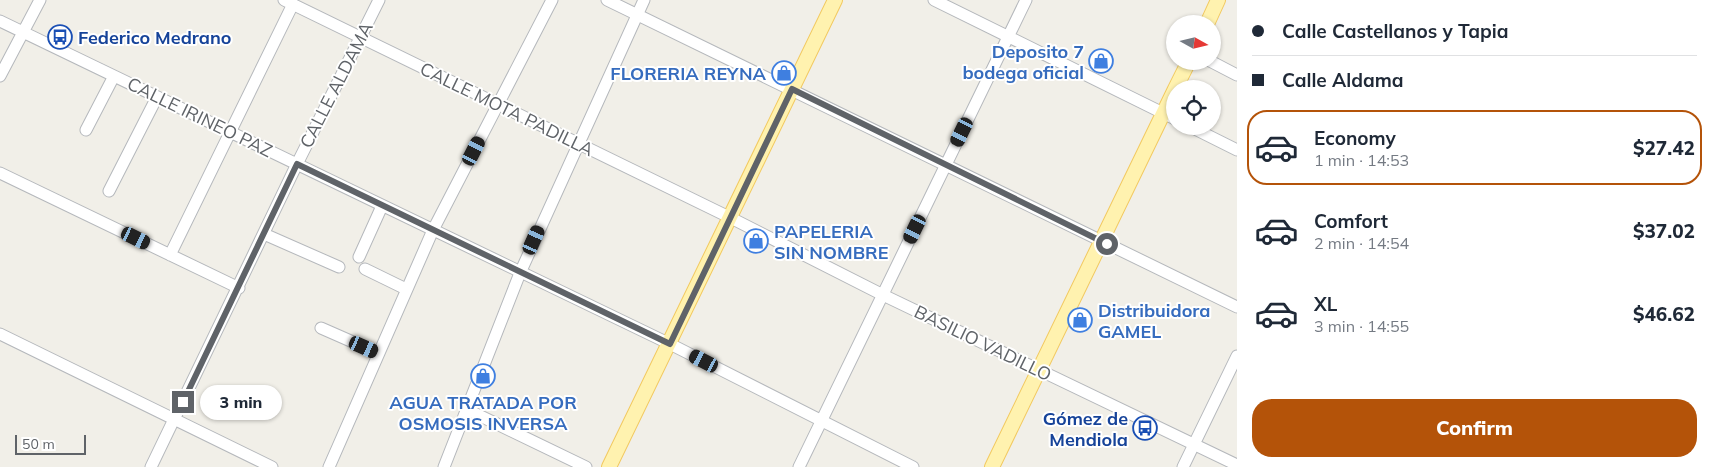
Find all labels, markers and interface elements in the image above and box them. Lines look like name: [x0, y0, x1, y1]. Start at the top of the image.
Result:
north arrow: [1166, 15, 1221, 70]
map controls: [1166, 15, 1221, 135]
street label: CALLE ALDAMA: [294, 18, 378, 152]
text: Calle Castellanos y Tapia: [1282, 19, 1509, 43]
bus stop icon: Federico Medrano: [47, 24, 73, 50]
place label: Federico Medrano: [78, 26, 231, 49]
place label: Deposito 7 bodega oficial: [962, 40, 1084, 84]
shop icon: Deposito 7 bodega oficial: [1088, 48, 1114, 74]
street label: CALLE MOTA PADILLA: [416, 57, 598, 161]
shop icon: FLORERIA REYNA: [771, 60, 797, 86]
place label: FLORERIA REYNA: [610, 62, 766, 85]
text: Calle Aldama: [1282, 68, 1404, 92]
street label: CALLE IRINEO PAZ: [124, 72, 277, 162]
button: locate: [1166, 80, 1221, 135]
car: [948, 115, 975, 149]
icon: car: [1254, 125, 1299, 170]
text: Economy: [1314, 126, 1396, 150]
car: [460, 134, 487, 168]
text: $27.42: [1633, 136, 1695, 160]
text: 1 min · 14:53: [1314, 150, 1409, 170]
icon: car: [1254, 208, 1299, 253]
text: Comfort: [1314, 209, 1388, 233]
car: [901, 212, 928, 246]
text: $37.02: [1633, 219, 1695, 243]
place label: PAPELERIA SIN NOMBRE: [774, 220, 888, 264]
car: [521, 223, 546, 257]
car: [119, 225, 152, 251]
shop icon: PAPELERIA SIN NOMBRE: [743, 228, 769, 254]
route start: [1096, 233, 1118, 255]
text: 2 min · 14:54: [1314, 233, 1409, 253]
icon: car: [1254, 291, 1299, 336]
text: XL: [1314, 292, 1337, 316]
place label: Distribuidora GAMEL: [1098, 299, 1210, 343]
street label: BASILIO VADILLO: [911, 300, 1055, 386]
text: $46.62: [1633, 302, 1695, 326]
shop icon: Distribuidora GAMEL: [1067, 307, 1093, 333]
text: 3 min · 14:55: [1314, 316, 1409, 336]
car: [347, 334, 380, 360]
car: [687, 348, 720, 374]
shop icon: AGUA TRATADA POR OSMOSIS INVERSA: [470, 363, 496, 389]
callout: 3 min: [200, 384, 283, 420]
route end: [172, 391, 194, 413]
place label: AGUA TRATADA POR OSMOSIS INVERSA: [389, 391, 577, 435]
text: 3 min: [220, 392, 262, 412]
button: Confirm: [1252, 399, 1697, 457]
place label: Gómez de Mendiola: [1043, 407, 1128, 451]
bus stop icon: Gómez de Mendiola: [1132, 415, 1158, 441]
scale bar: [15, 432, 86, 455]
text: 50 m: [22, 435, 55, 453]

